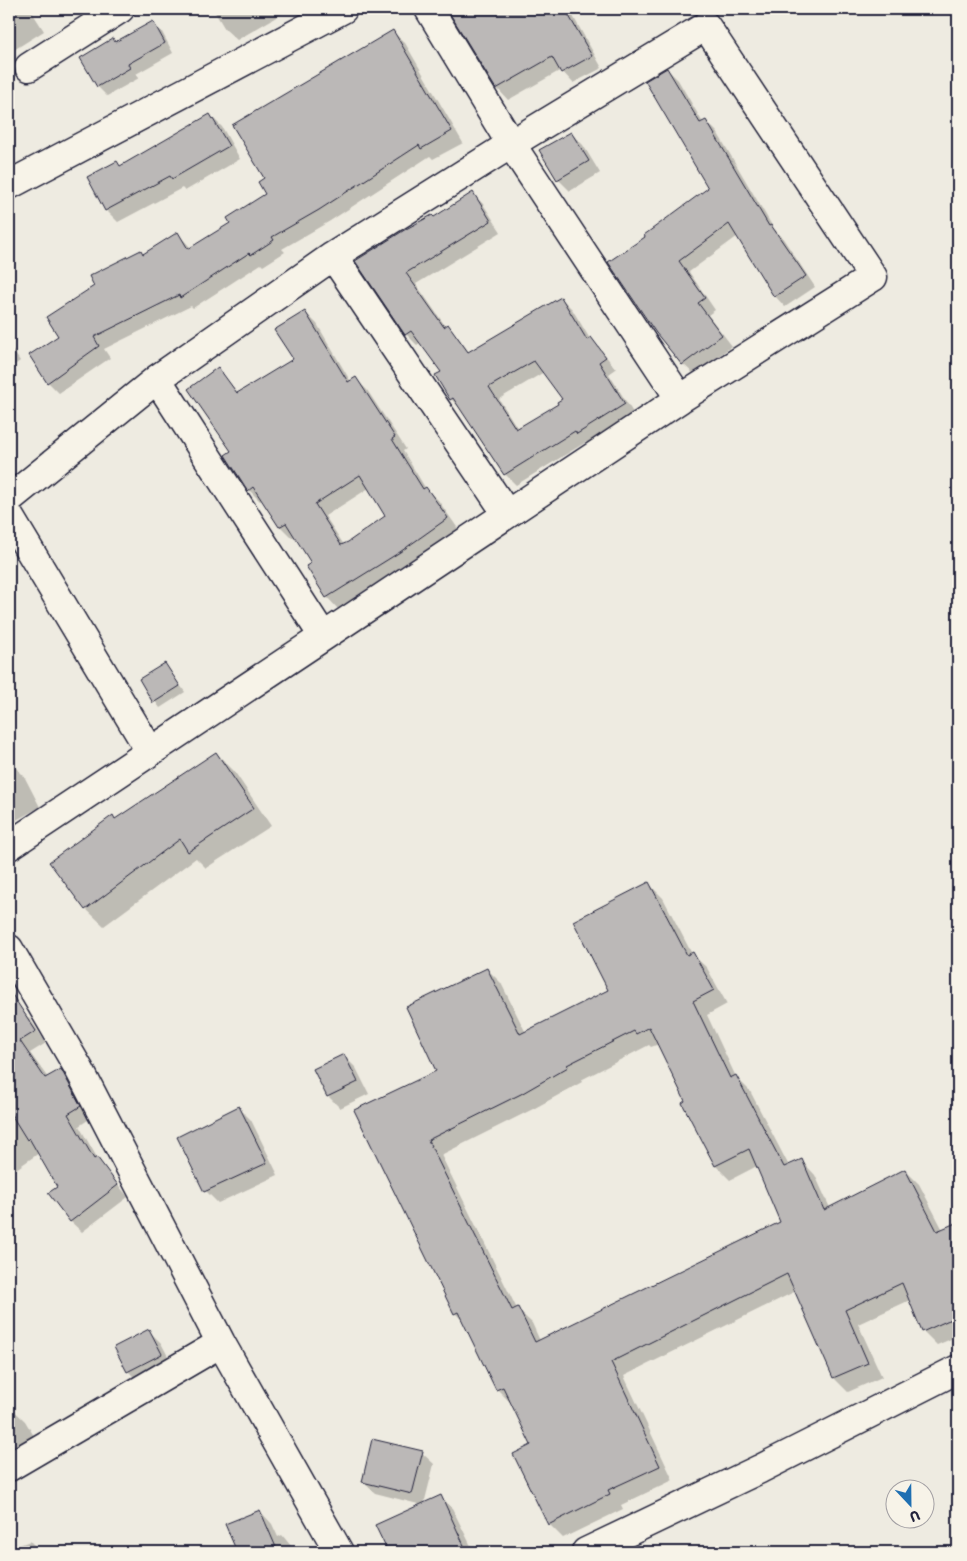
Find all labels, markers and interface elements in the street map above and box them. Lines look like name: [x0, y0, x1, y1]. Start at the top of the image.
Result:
north arrow: [884, 1478, 934, 1528]
text: U: [907, 1506, 923, 1526]

